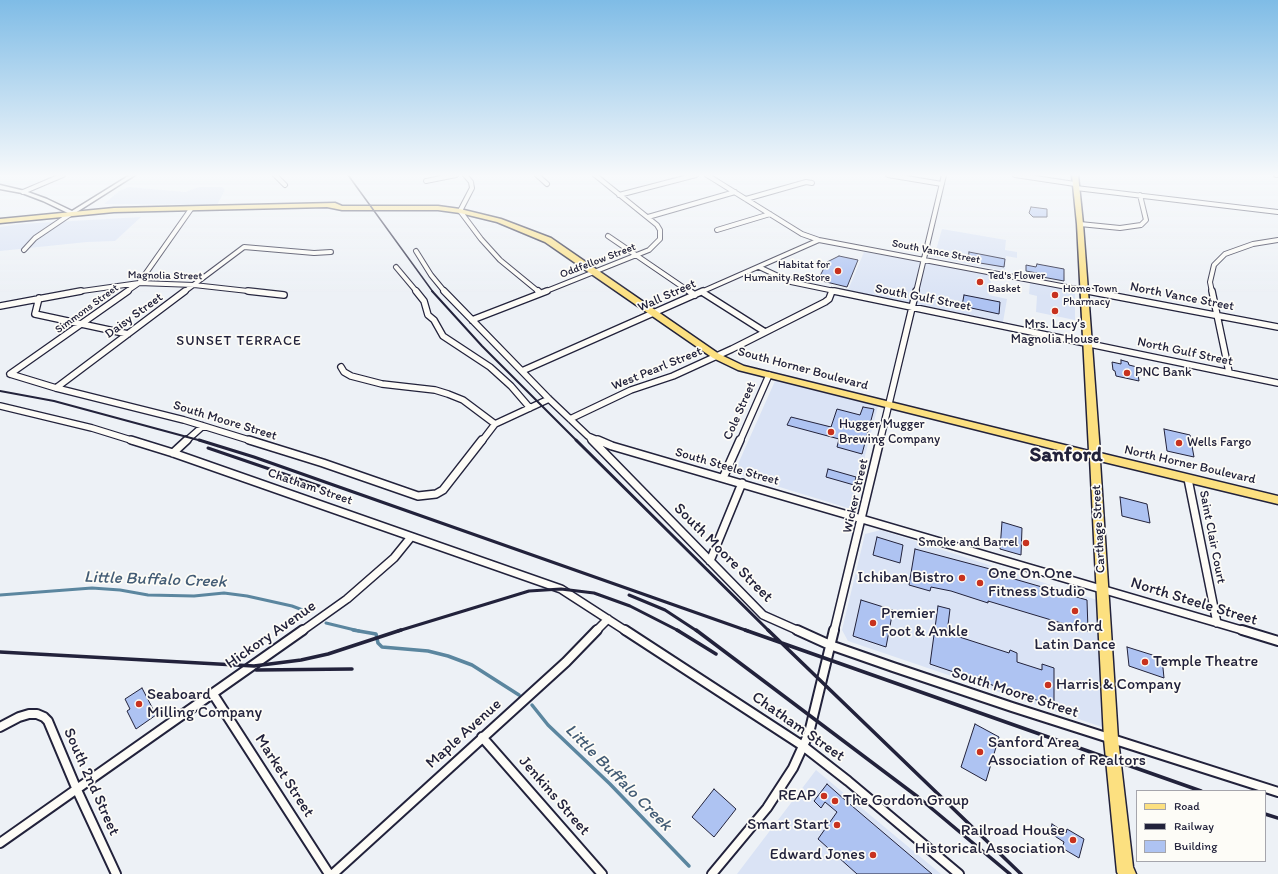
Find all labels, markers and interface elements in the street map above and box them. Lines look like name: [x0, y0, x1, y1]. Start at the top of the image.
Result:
street label: South Vance Street: [891, 237, 981, 267]
street label: Oddfellow Street: [558, 240, 638, 282]
place label: Habitat for Humanity ReStore: [744, 258, 830, 284]
marker: Habitat for Humanity ReStore: [833, 266, 843, 276]
street label: Magnolia Street: [128, 269, 202, 283]
place label: Ted's Flower Basket: [988, 269, 1045, 295]
street label: Wall Street: [635, 276, 699, 316]
marker: Ted's Flower Basket: [975, 277, 985, 287]
street label: North Vance Street: [1129, 279, 1235, 315]
street label: South Gulf Street: [874, 281, 972, 315]
street label: Simmons Street: [53, 282, 121, 336]
place label: Home Town Pharmacy: [1063, 282, 1117, 308]
street label: Daisy Street: [102, 290, 166, 342]
marker: Home Town Pharmacy: [1050, 290, 1060, 300]
marker: Mrs. Lacy’s Magnolia House: [1050, 306, 1060, 316]
place label: Mrs. Lacy’s Magnolia House: [1011, 317, 1099, 348]
district label: SUNSET TERRACE: [176, 333, 302, 349]
street label: North Gulf Street: [1136, 334, 1234, 370]
street label: West Pearl Street: [609, 344, 705, 394]
street label: South Horner Boulevard: [736, 344, 870, 394]
place label: PNC Bank: [1135, 365, 1192, 381]
marker: PNC Bank: [1122, 368, 1132, 378]
street label: Cole Street: [720, 379, 760, 443]
street label: South Moore Street: [171, 398, 279, 444]
place label: Hugger Mugger Brewing Company: [839, 417, 940, 448]
marker: Hugger Mugger Brewing Company: [826, 427, 836, 437]
place label: Wells Fargo: [1187, 435, 1251, 451]
marker: Wells Fargo: [1174, 438, 1184, 448]
street label: North Horner Boulevard: [1123, 442, 1257, 488]
district label: Sanford: [1029, 443, 1103, 469]
street label: South Steele Street: [673, 445, 781, 489]
street label: Wicker Street: [840, 457, 872, 535]
street label: Chatham Street: [266, 465, 354, 509]
street label: Carthage Street: [1089, 484, 1109, 574]
street label: Saint Clair Court: [1195, 489, 1229, 585]
street label: South Moore Street: [669, 499, 777, 607]
place label: Smoke and Barrel: [918, 535, 1018, 551]
marker: Smoke and Barrel: [1021, 538, 1031, 548]
place label: One On One Fitness Studio: [988, 564, 1085, 602]
water label: Little Buffalo Creek: [83, 567, 227, 593]
place label: Ichiban Bistro: [857, 568, 954, 588]
marker: Ichiban Bistro: [957, 573, 967, 583]
street label: North Steele Street: [1128, 574, 1260, 630]
marker: One On One Fitness Studio: [975, 578, 985, 588]
street label: Hickory Avenue: [222, 597, 320, 673]
place label: Premier Foot & Ankle: [881, 604, 968, 642]
marker: Sanford Latin Dance: [1070, 606, 1080, 616]
place label: Sanford Latin Dance: [1034, 617, 1116, 655]
marker: Premier Foot & Ankle: [868, 618, 878, 628]
place label: Temple Theatre: [1153, 652, 1258, 672]
marker: Temple Theatre: [1140, 657, 1150, 667]
street label: South Moore Street: [949, 663, 1081, 723]
place label: Harris & Company: [1056, 675, 1181, 695]
marker: Harris & Company: [1043, 680, 1053, 690]
place label: Seaboard Milling Company: [147, 685, 262, 723]
street label: Chatham Street: [748, 688, 848, 766]
street label: Maple Avenue: [422, 695, 506, 773]
marker: Seaboard Milling Company: [134, 699, 144, 709]
water label: Little Buffalo Creek: [560, 720, 676, 836]
street label: South 2nd Street: [59, 725, 123, 839]
street label: Market Street: [250, 731, 318, 821]
place label: Sanford Area Association of Realtors: [988, 733, 1146, 771]
marker: Sanford Area Association of Realtors: [975, 747, 985, 757]
street label: Jenkins Street: [514, 752, 594, 840]
place label: REAP: [778, 786, 816, 806]
legend: [1136, 790, 1266, 862]
marker: REAP: [819, 791, 829, 801]
place label: The Gordon Group: [843, 791, 969, 811]
marker: The Gordon Group: [830, 796, 840, 806]
text: Road: [1174, 799, 1200, 813]
place label: Smart Start: [747, 815, 829, 835]
text: Railway: [1174, 819, 1214, 833]
marker: Smart Start: [832, 820, 842, 830]
place label: Railroad House Historical Association: [915, 821, 1065, 859]
marker: Railroad House Historical Association: [1068, 835, 1078, 845]
text: Building: [1174, 839, 1217, 853]
place label: Edward Jones: [770, 845, 865, 865]
marker: Edward Jones: [868, 850, 878, 860]

